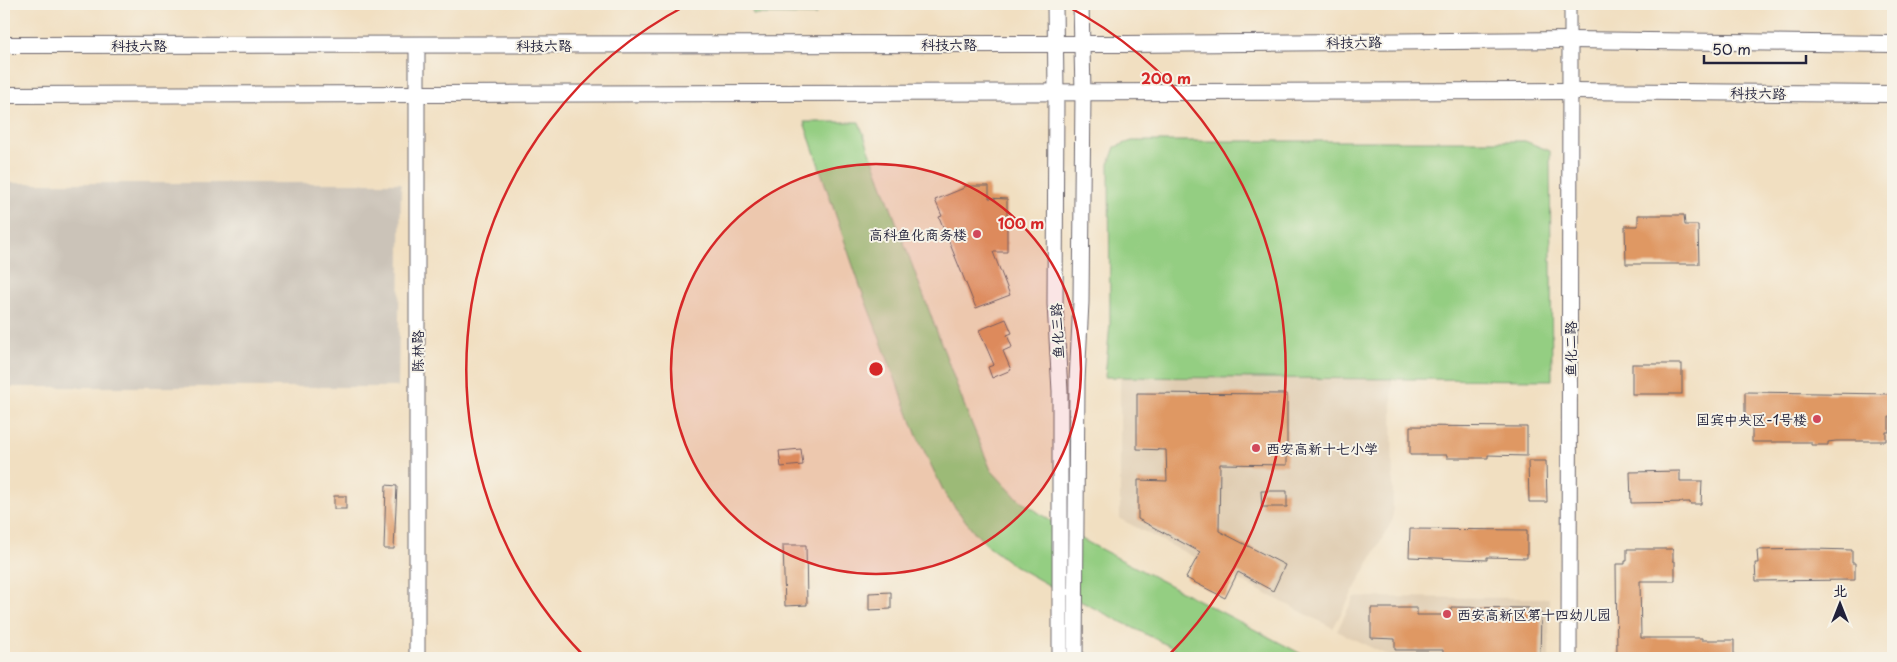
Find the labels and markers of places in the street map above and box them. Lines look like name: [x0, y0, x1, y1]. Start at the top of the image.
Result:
place label: 高科鱼化商务楼: [869, 224, 967, 245]
marker: 高科鱼化商务楼: [971, 228, 983, 240]
centre of rings: [867, 360, 885, 378]
place label: 国宾中央区-1号楼: [1696, 409, 1807, 430]
marker: 国宾中央区-1号楼: [1811, 413, 1823, 425]
place label: 西安高新十七小学: [1266, 438, 1378, 459]
marker: 西安高新十七小学: [1250, 442, 1262, 454]
place label: 西安高新区第十四幼儿园: [1457, 604, 1611, 625]
marker: 西安高新区第十四幼儿园: [1441, 608, 1453, 620]

